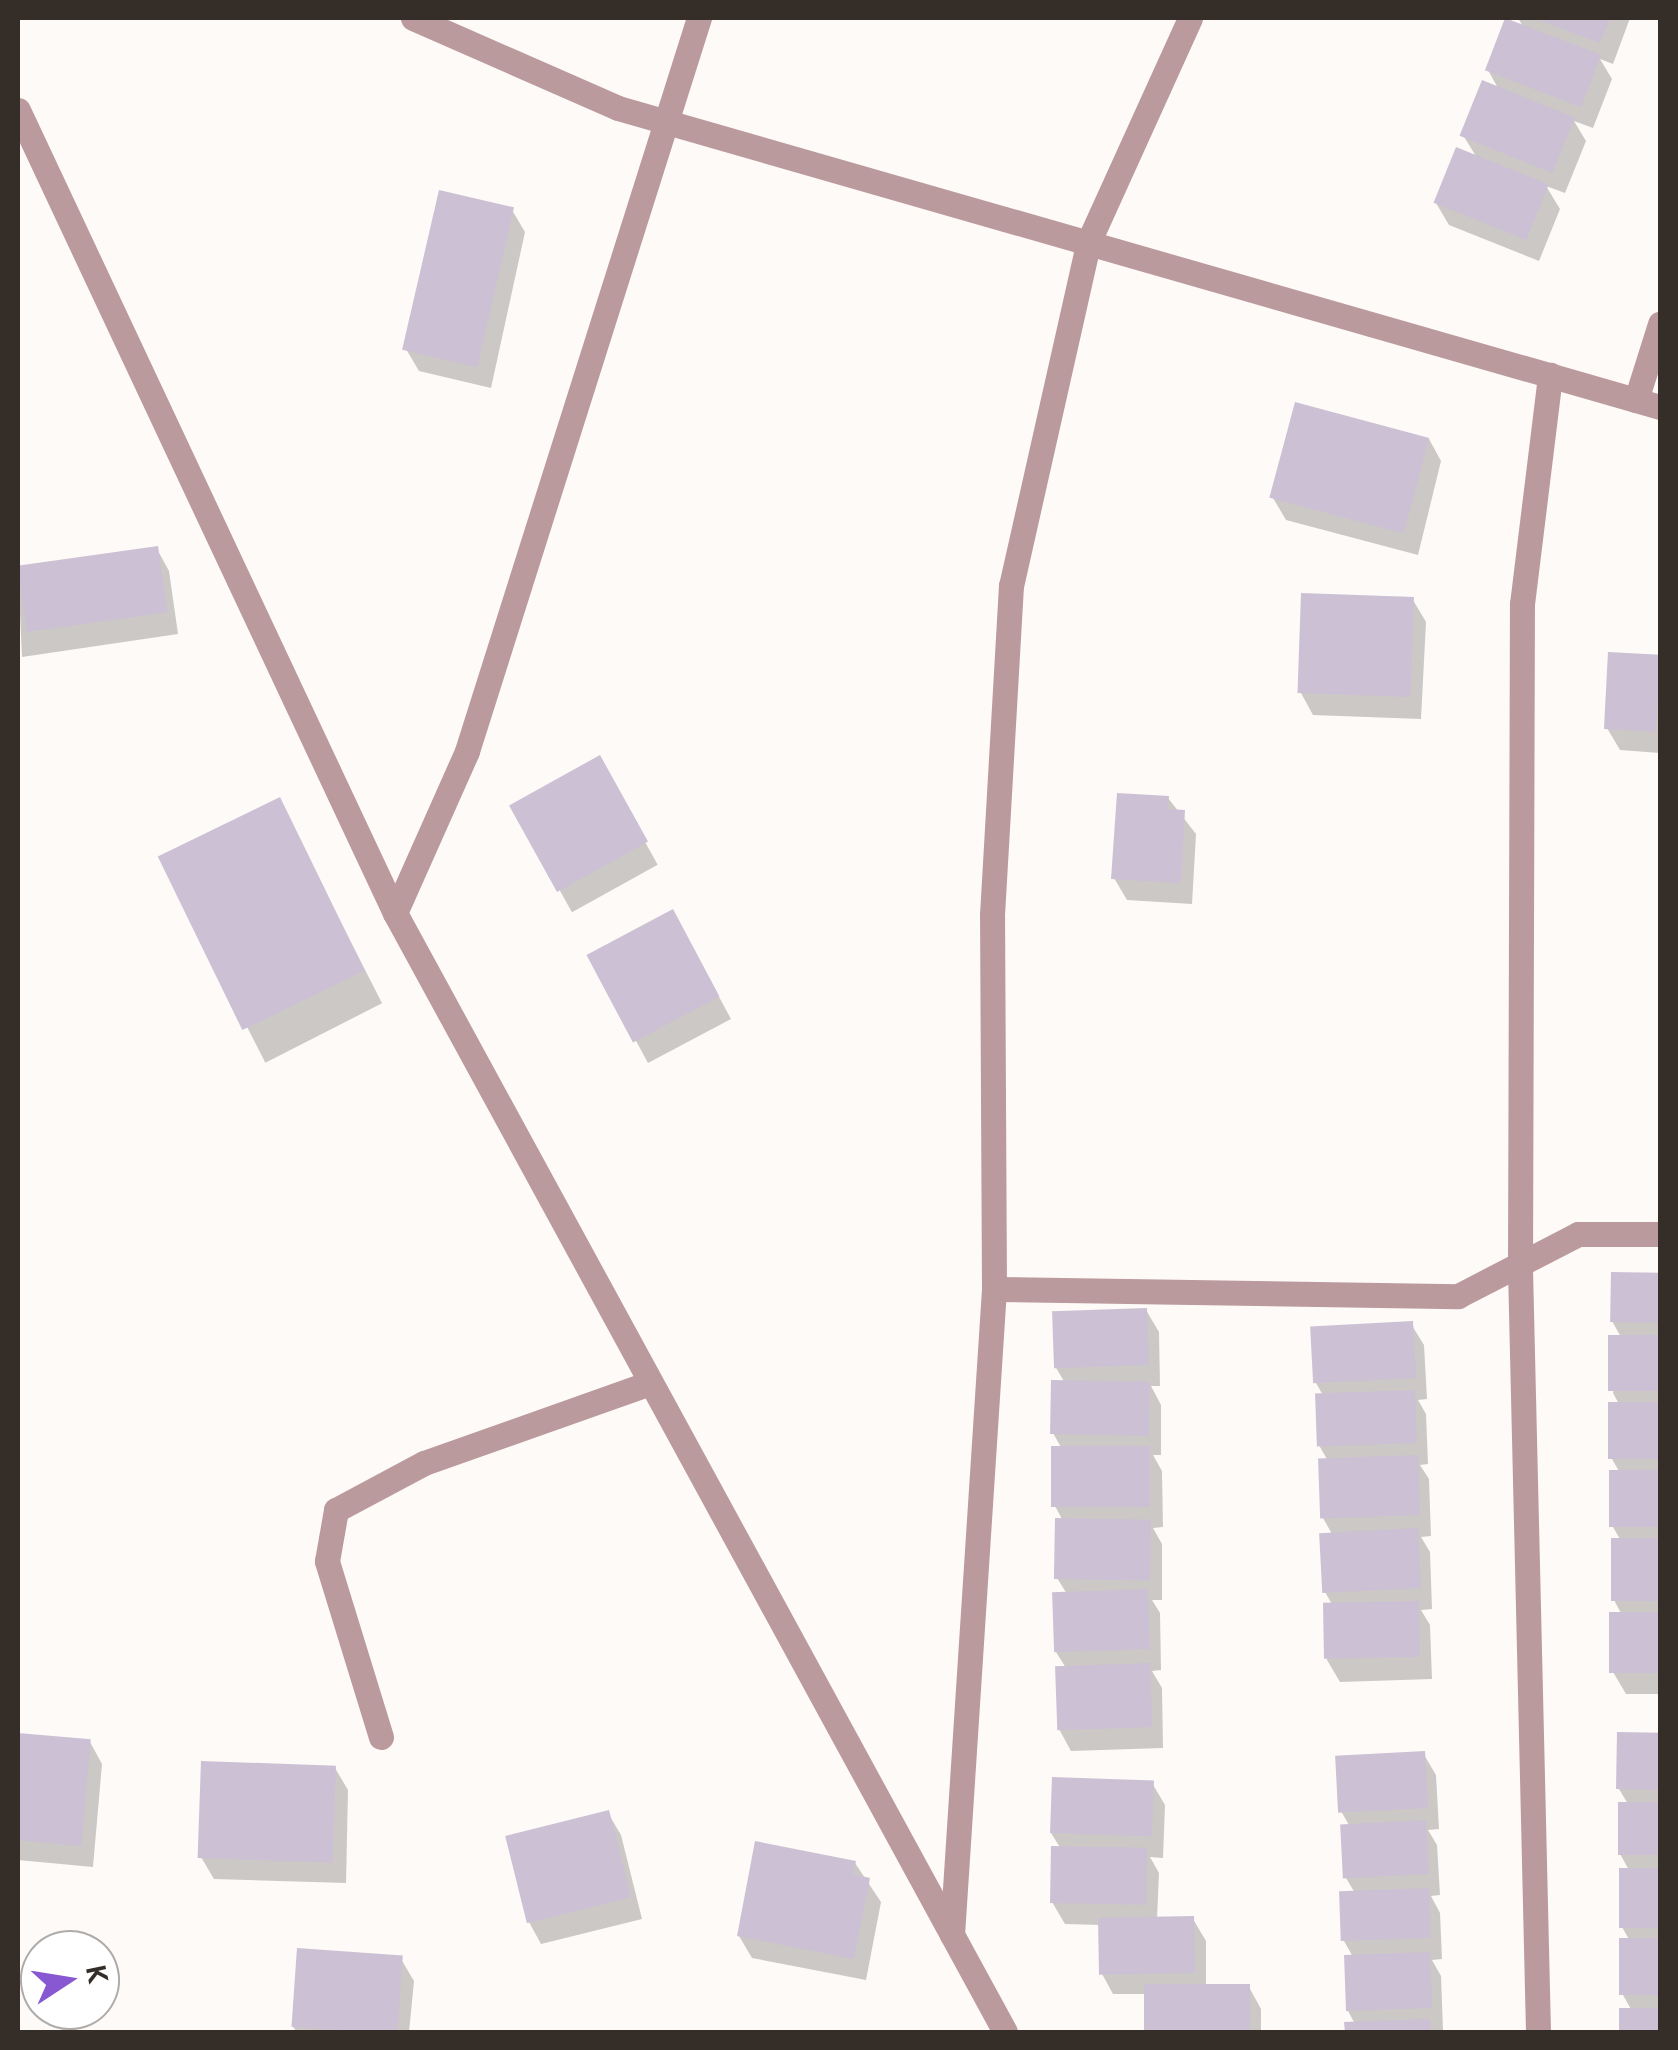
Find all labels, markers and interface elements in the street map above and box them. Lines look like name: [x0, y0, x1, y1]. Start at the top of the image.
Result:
north arrow: [20, 1930, 120, 2030]
text: K: [78, 1962, 117, 1986]

